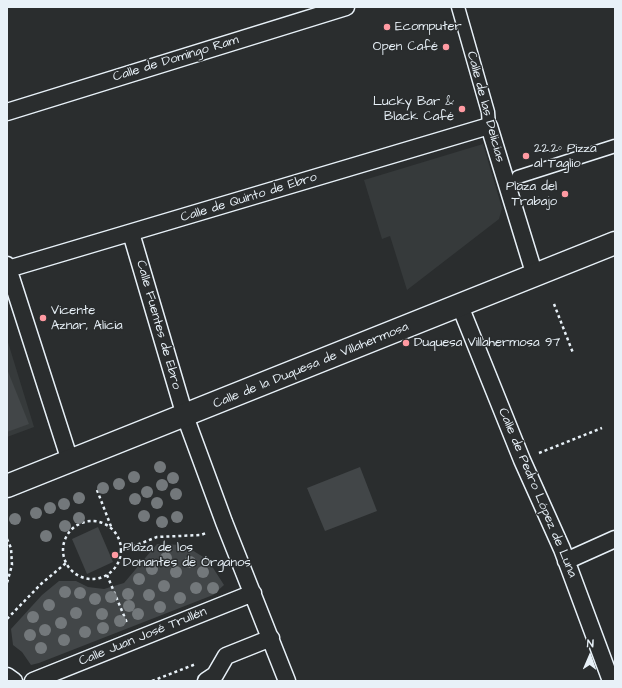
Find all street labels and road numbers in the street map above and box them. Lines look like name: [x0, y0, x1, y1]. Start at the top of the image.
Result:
street label: Calle de Domingo Ram: [111, 32, 241, 86]
street label: Calle de las Delicias: [463, 50, 507, 164]
street label: Calle de Quinto de Ebro: [179, 170, 319, 226]
street label: Calle Fuentes de Ebro: [132, 259, 184, 391]
street label: Calle de la Duquesa de Villahermosa: [211, 320, 411, 412]
street label: Calle de Pedro López de Luna: [494, 406, 580, 580]
street label: Calle Juan José Trullén: [77, 604, 209, 670]

